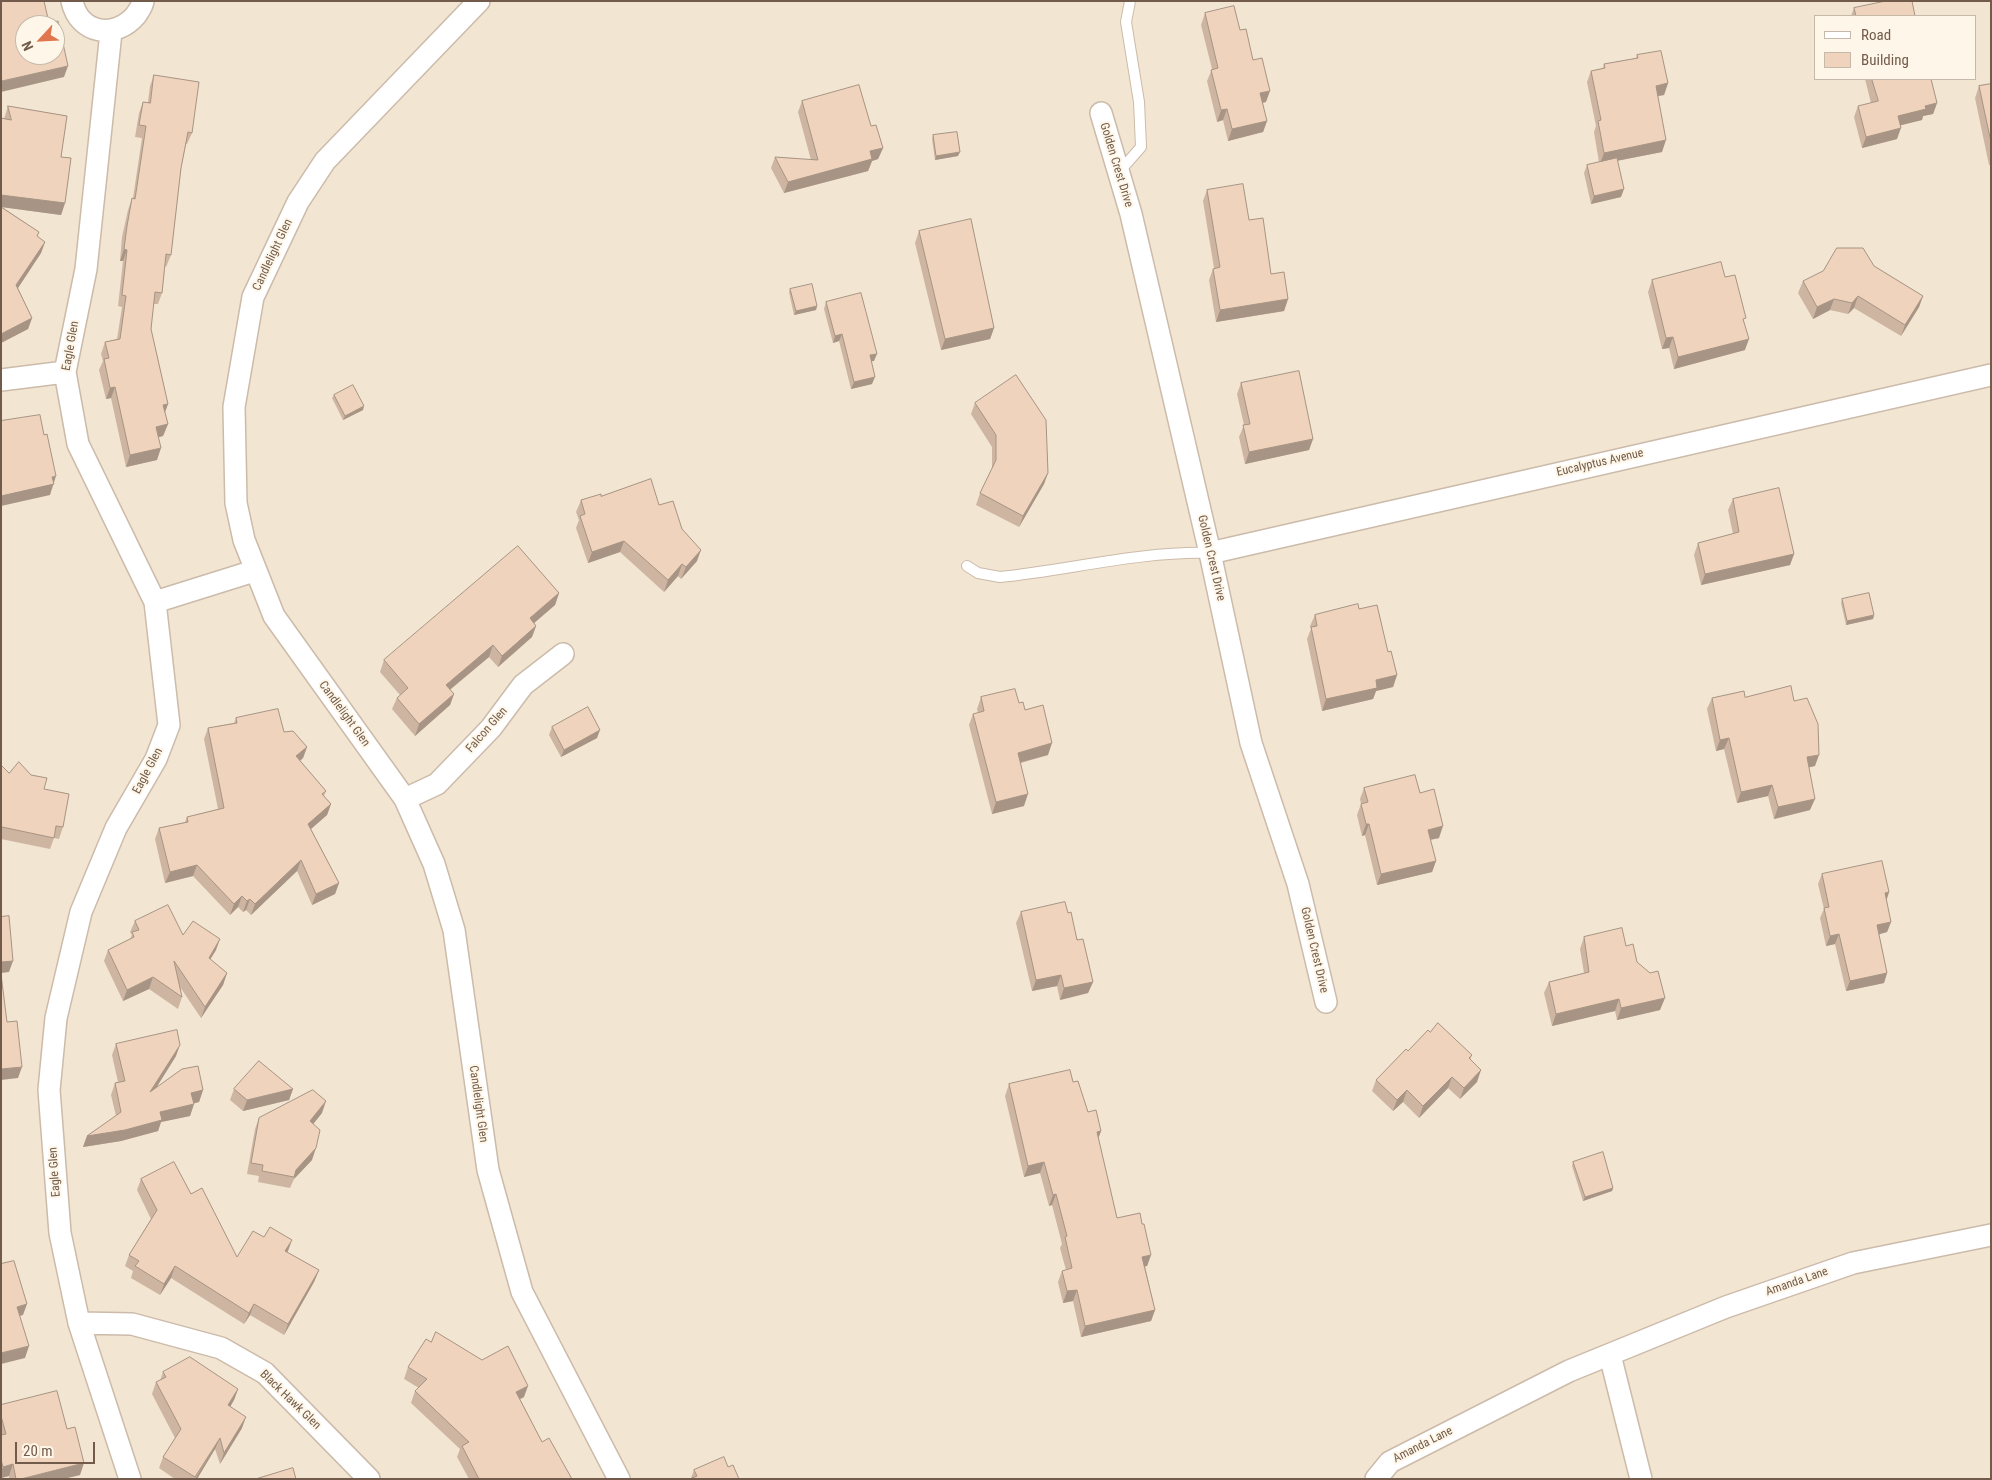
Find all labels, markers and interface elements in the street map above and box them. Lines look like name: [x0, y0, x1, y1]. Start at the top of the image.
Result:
north arrow: [15, 15, 65, 65]
legend: [1814, 15, 1977, 80]
text: Road: [1861, 26, 1891, 44]
text: N: [18, 39, 36, 53]
text: Building: [1861, 51, 1909, 69]
street label: Golden Crest Drive: [1096, 121, 1136, 209]
street label: Candlelight Glen: [250, 217, 296, 293]
street label: Eagle Glen: [60, 320, 82, 372]
street label: Eucalyptus Avenue: [1555, 446, 1645, 480]
street label: Golden Crest Drive: [1194, 514, 1228, 602]
street label: Candlelight Glen: [315, 678, 373, 750]
street label: Falcon Glen: [463, 704, 511, 756]
street label: Eagle Glen: [130, 746, 166, 796]
street label: Golden Crest Drive: [1297, 906, 1331, 994]
street label: Candlelight Glen: [465, 1065, 491, 1143]
street label: Eagle Glen: [46, 1147, 64, 1197]
street label: Amanda Lane: [1764, 1265, 1830, 1299]
street label: Black Hawk Glen: [257, 1367, 323, 1433]
street label: Amanda Lane: [1391, 1424, 1455, 1466]
scale bar: [18, 1432, 98, 1464]
text: 20 m: [23, 1442, 53, 1460]

